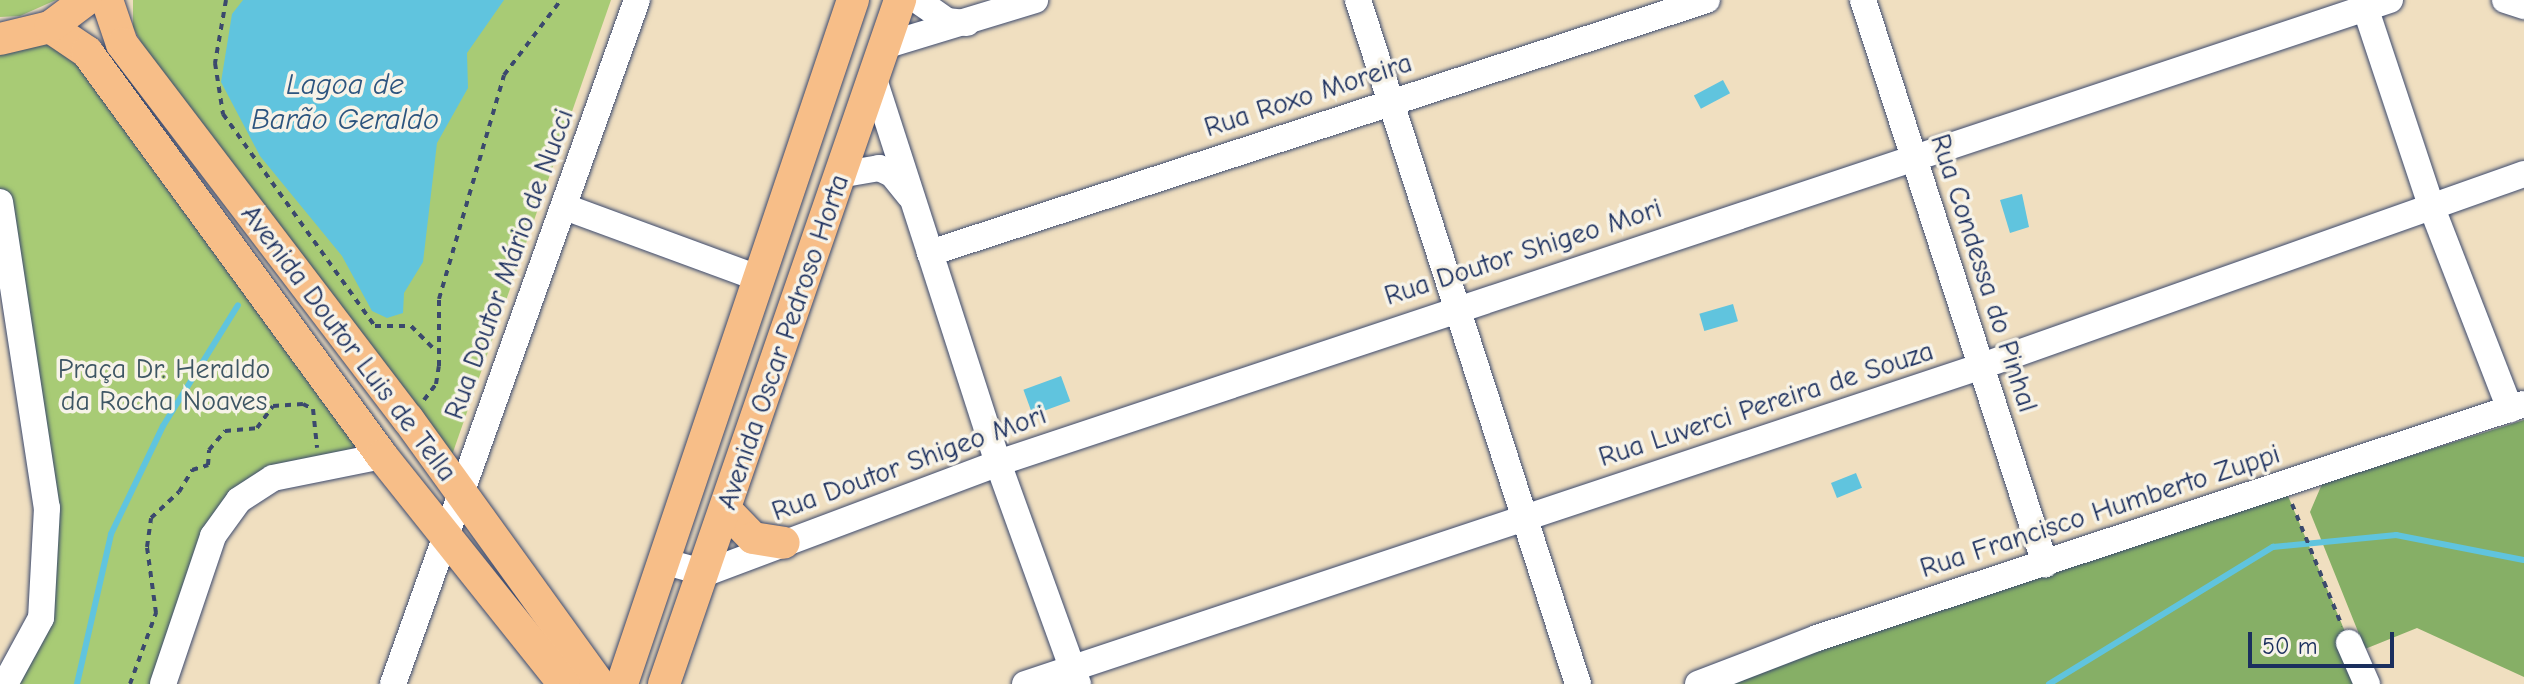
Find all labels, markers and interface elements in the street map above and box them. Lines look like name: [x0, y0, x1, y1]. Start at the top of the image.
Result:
street label: Rua Roxo Moreira: [1200, 46, 1416, 144]
water label: Lagoa de Barão Geraldo: [251, 67, 439, 138]
street label: Rua Doutor Mário de Nucci: [437, 104, 581, 424]
street label: Rua Condessa do Pinhal: [1923, 130, 2045, 416]
street label: Avenida Oscar Pedroso Horta: [710, 170, 856, 514]
street label: Rua Doutor Shigeo Mori: [1380, 191, 1666, 313]
street label: Avenida Doutor Luis de Tella: [234, 198, 464, 488]
street label: Rua Luverci Pereira de Souza: [1594, 334, 1938, 474]
park label: Praça Dr. Heraldo da Rocha Noaves: [58, 352, 270, 418]
street label: Rua Doutor Shigeo Mori: [767, 398, 1051, 528]
street label: Rua Francisco Humberto Zuppi: [1916, 437, 2284, 585]
scale bar: [2252, 616, 2398, 666]
text: 50 m: [2262, 632, 2318, 660]

